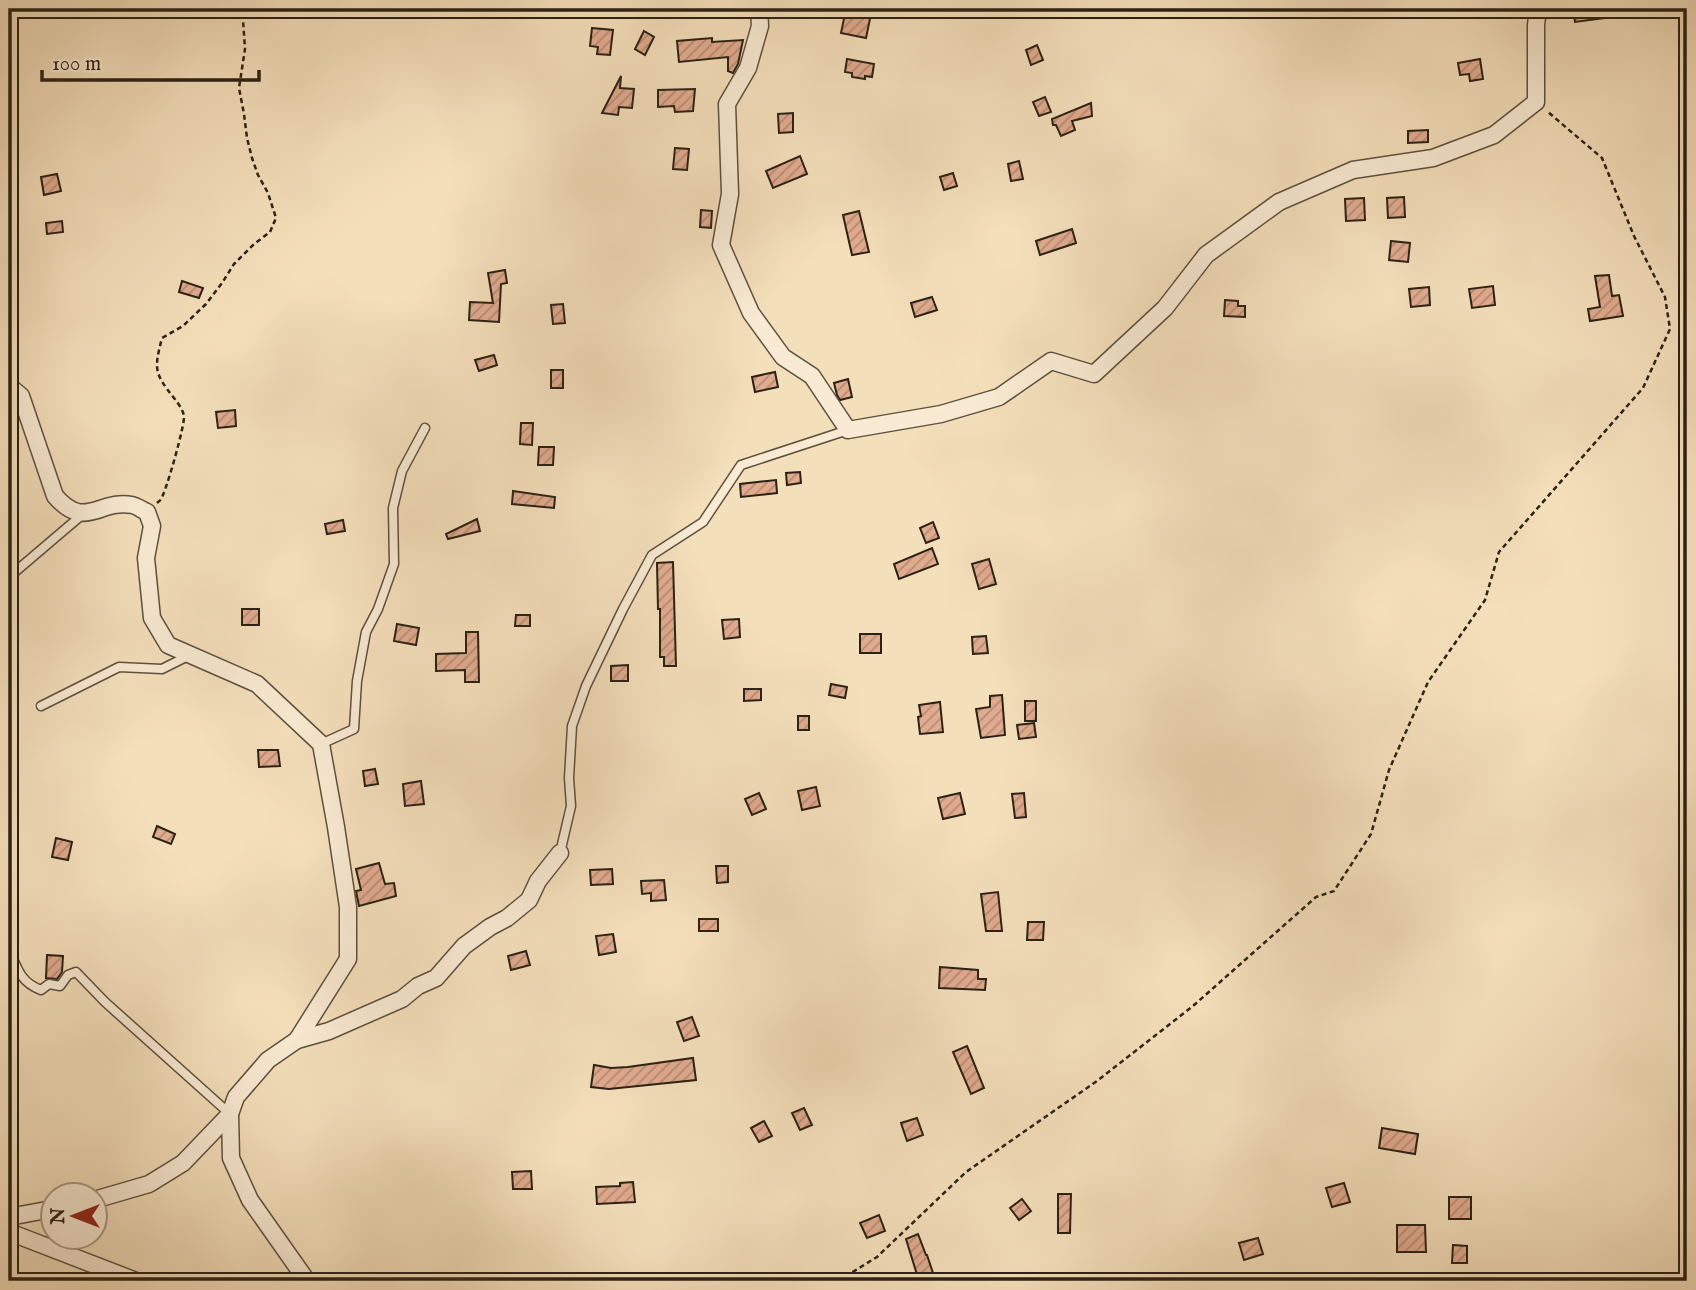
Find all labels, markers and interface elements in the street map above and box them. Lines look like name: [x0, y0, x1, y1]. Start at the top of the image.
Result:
scale bar: [42, 38, 259, 82]
text: 100 m: [52, 51, 101, 78]
north arrow: [38, 1182, 108, 1252]
text: N: [47, 1207, 71, 1225]

